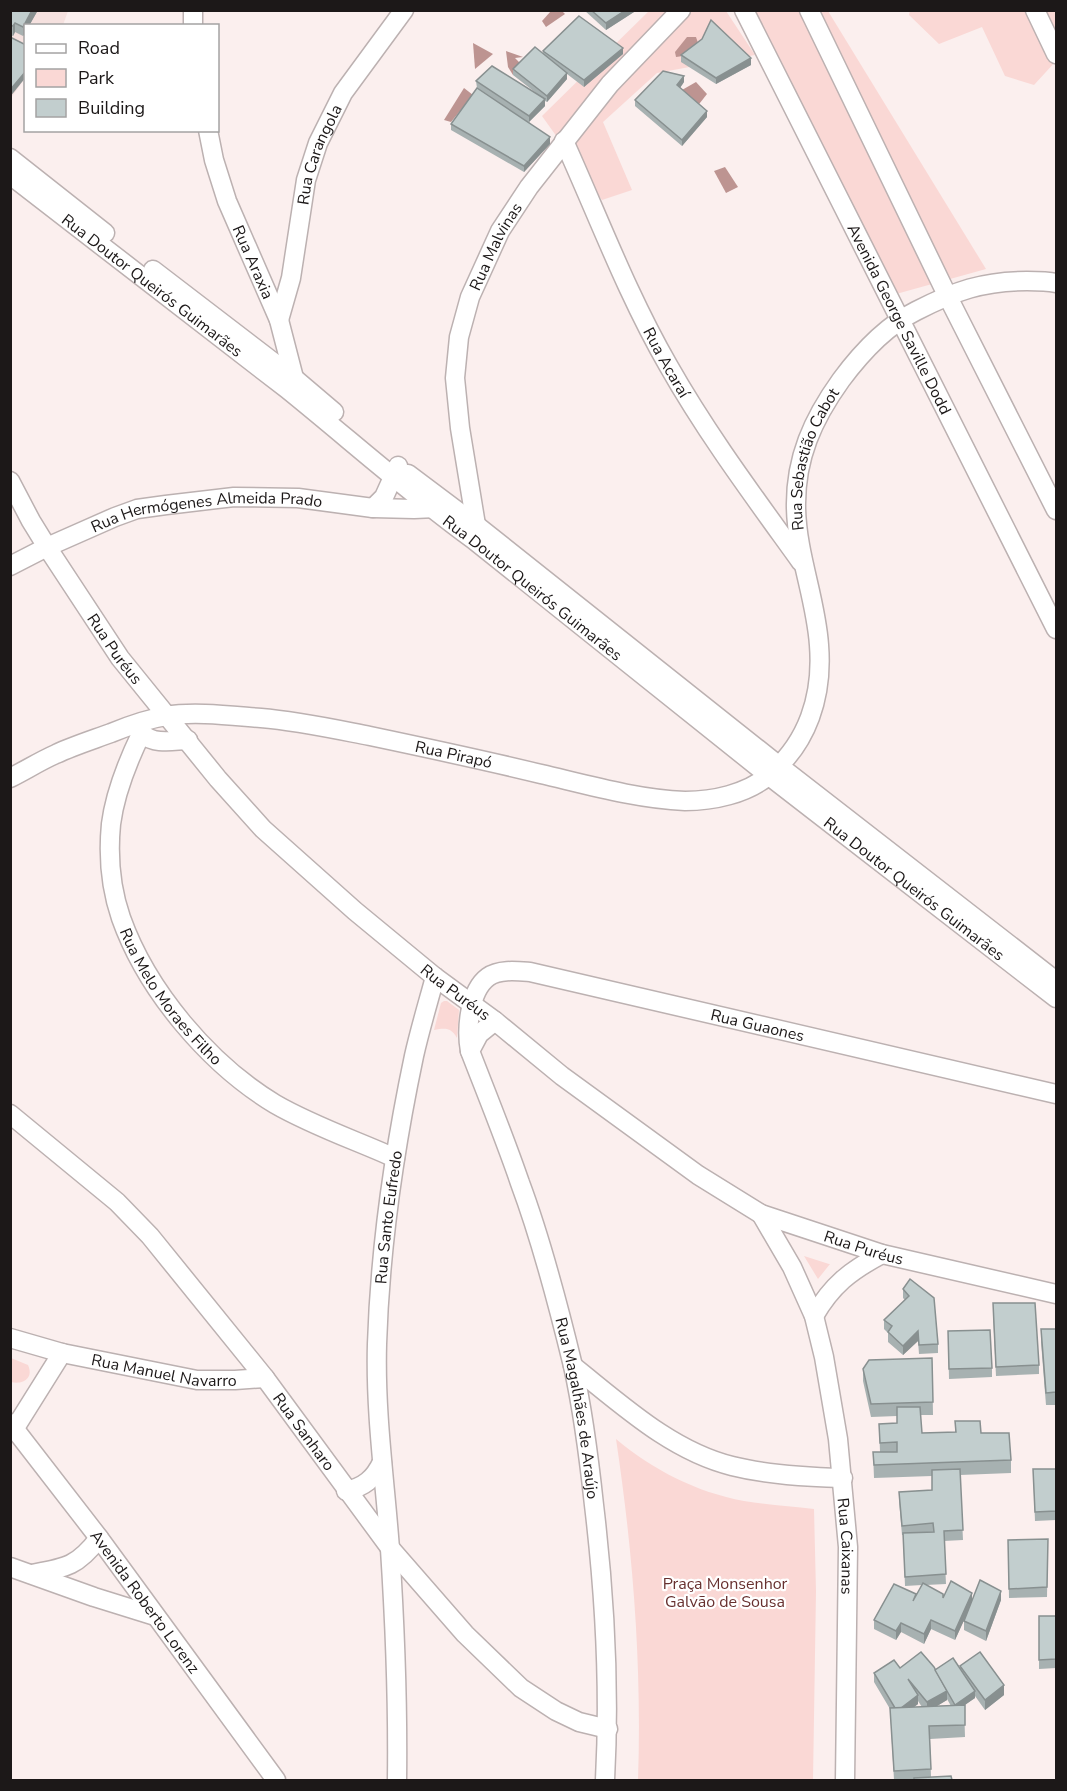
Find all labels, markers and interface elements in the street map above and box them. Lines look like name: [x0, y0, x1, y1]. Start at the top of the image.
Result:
legend: [24, 24, 219, 132]
text: Road: [78, 36, 120, 60]
text: Park: [78, 66, 115, 90]
text: Building: [78, 96, 145, 120]
street label: Rua Carangola: [292, 101, 348, 206]
street label: Rua Malvinas: [464, 199, 528, 294]
street label: Rua Doutor Queirós Guimarães: [57, 209, 247, 363]
street label: Avenida George Saville Dodd: [842, 220, 956, 419]
street label: Rua Araxia: [227, 222, 279, 303]
street label: Rua Acaraí: [637, 324, 695, 403]
street label: Rua Sebastião Cabot: [786, 383, 845, 532]
street label: Rua Hermógenes Almeida Prado: [88, 487, 324, 538]
street label: Rua Doutor Queirós Guimarães: [438, 511, 626, 666]
street label: Rua Puréus: [82, 609, 147, 689]
street label: Rua Pirapó: [413, 736, 494, 774]
street label: Rua Doutor Queirós Guimarães: [819, 812, 1009, 966]
street label: Rua Melo Moraes Filho: [114, 925, 226, 1071]
street label: Rua Puréus: [415, 959, 495, 1026]
street label: Rua Guaones: [708, 1004, 806, 1047]
street label: Rua Santo Eufredo: [370, 1149, 408, 1285]
street label: Rua Puréus: [821, 1226, 905, 1271]
street label: Rua Magalhães de Araújo: [549, 1315, 603, 1500]
street label: Rua Manuel Navarro: [89, 1349, 237, 1392]
street label: Rua Sanharo: [267, 1389, 340, 1476]
street label: Rua Caixanas: [831, 1497, 858, 1595]
street label: Avenida Roberto Lorenz: [85, 1526, 204, 1678]
park label: Praça Monsenhor Galvão de Sousa: [663, 1573, 788, 1613]

